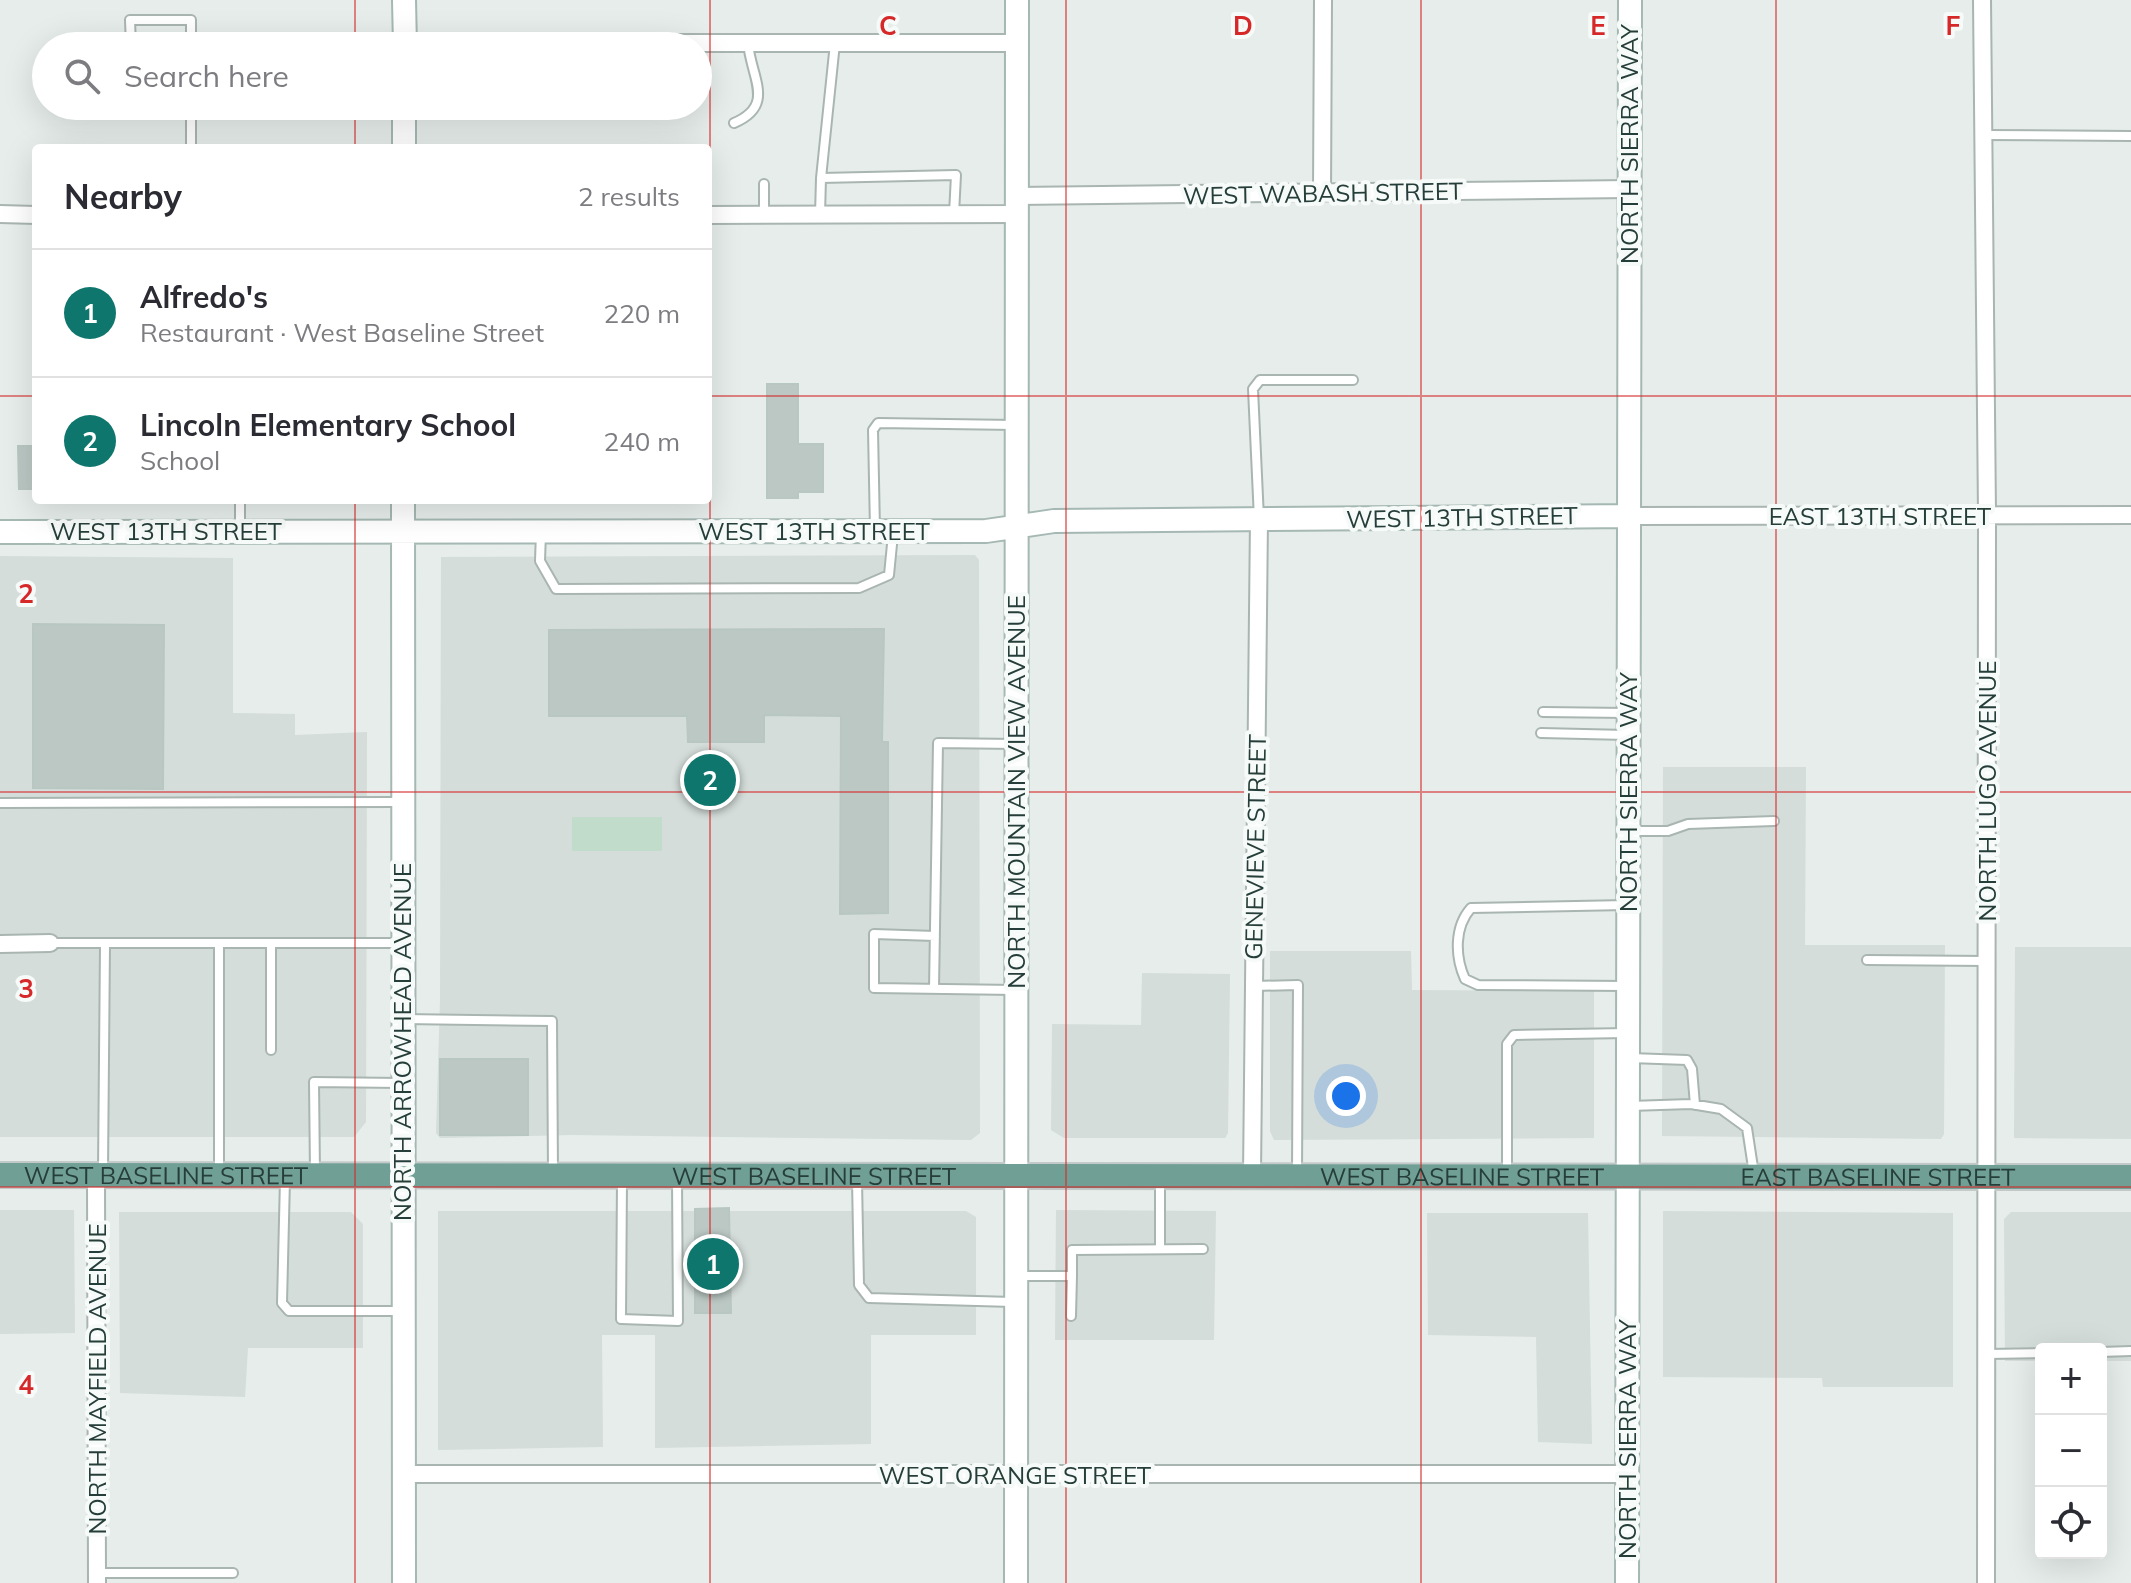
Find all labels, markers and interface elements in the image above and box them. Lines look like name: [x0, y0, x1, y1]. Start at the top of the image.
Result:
text: C: [879, 9, 897, 42]
text: D: [1233, 9, 1253, 42]
text: E: [1590, 9, 1606, 42]
text: F: [1946, 9, 1961, 42]
street label: NORTH SIERRA WAY: [1614, 24, 1644, 264]
search box: [32, 32, 712, 120]
icon: search: [60, 54, 104, 98]
text: Search here: [124, 57, 289, 95]
text: Nearby: [64, 175, 182, 218]
street label: WEST WABASH STREET: [1183, 176, 1464, 210]
text: 2 results: [578, 180, 680, 213]
text: Alfredo's: [140, 278, 268, 316]
text: 1: [82, 297, 98, 330]
text: 220 m: [604, 297, 680, 330]
text: Restaurant · West Baseline Street: [140, 316, 544, 349]
text: Lincoln Elementary School: [140, 406, 516, 444]
text: 2: [82, 425, 98, 458]
text: 240 m: [604, 425, 680, 458]
text: School: [140, 444, 220, 477]
street label: WEST 13TH STREET: [1346, 500, 1579, 534]
street label: EAST 13TH STREET: [1769, 501, 1992, 531]
street label: WEST 13TH STREET: [50, 516, 282, 546]
street label: WEST 13TH STREET: [698, 516, 930, 546]
text: 2: [18, 577, 34, 610]
street label: NORTH MOUNTAIN VIEW AVENUE: [1001, 595, 1031, 989]
street label: NORTH LUGO AVENUE: [1972, 661, 2002, 921]
street label: NORTH SIERRA WAY: [1613, 672, 1643, 912]
street label: GENEVIEVE STREET: [1238, 733, 1272, 960]
pin: 2: [684, 750, 736, 810]
street label: NORTH ARROWHEAD AVENUE: [387, 863, 417, 1221]
text: 3: [18, 972, 34, 1005]
your location: [1326, 1076, 1366, 1116]
street label: WEST BASELINE STREET: [24, 1160, 309, 1190]
street label: WEST BASELINE STREET: [672, 1161, 957, 1191]
street label: WEST BASELINE STREET: [1320, 1161, 1605, 1192]
street label: EAST BASELINE STREET: [1740, 1162, 2016, 1192]
street label: NORTH MAYFIELD AVENUE: [82, 1223, 112, 1535]
pin: 1: [687, 1234, 739, 1294]
street label: NORTH SIERRA WAY: [1612, 1319, 1642, 1559]
map controls: [2035, 1343, 2107, 1559]
button: +: [2035, 1343, 2107, 1415]
text: 4: [18, 1368, 34, 1401]
button: −: [2035, 1415, 2107, 1487]
street label: WEST ORANGE STREET: [879, 1460, 1152, 1490]
button: locate: [2035, 1487, 2107, 1559]

